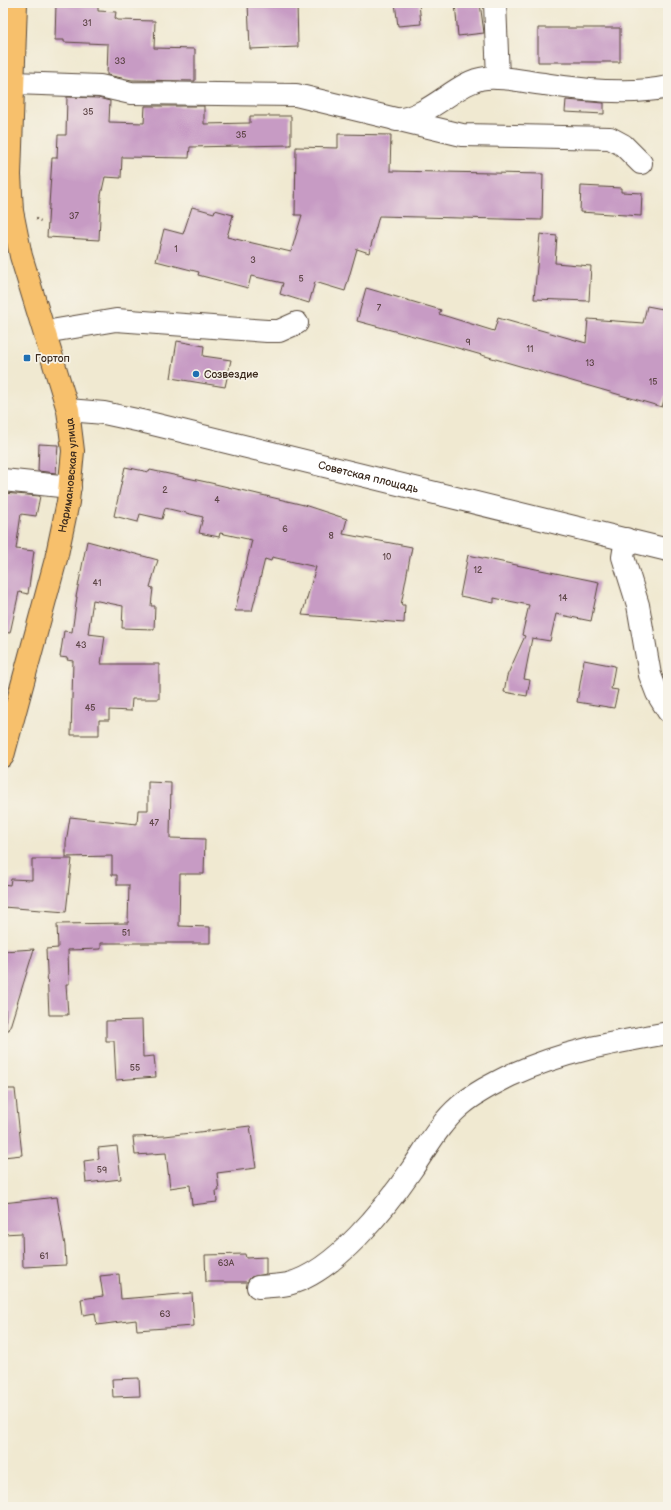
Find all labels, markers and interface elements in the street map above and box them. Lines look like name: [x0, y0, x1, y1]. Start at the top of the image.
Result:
house number: 31: [82, 18, 92, 29]
house number: 33: [114, 56, 126, 67]
house number: 35: [83, 107, 93, 118]
house number: 35: [236, 130, 246, 141]
house number: 37: [69, 211, 80, 222]
house number: 1: [174, 244, 178, 255]
house number: 3: [250, 255, 256, 266]
house number: 5: [298, 274, 304, 285]
house number: 7: [377, 303, 382, 314]
house number: 9: [465, 337, 471, 348]
house number: 11: [527, 344, 533, 355]
place label: Гортоп: [35, 352, 70, 365]
marker: Гортоп: [22, 353, 32, 363]
house number: 13: [585, 358, 595, 369]
place label: Созвездие: [204, 368, 259, 381]
marker: Созвездие: [191, 369, 201, 379]
house number: 15: [649, 377, 657, 388]
street label: Наримановская улица: [55, 417, 79, 534]
street label: Советская площадь: [317, 458, 420, 495]
house number: 2: [162, 485, 168, 496]
house number: 4: [214, 495, 220, 506]
house number: 6: [282, 524, 288, 535]
house number: 8: [328, 531, 334, 542]
house number: 10: [383, 552, 391, 563]
house number: 12: [474, 565, 483, 576]
house number: 41: [93, 578, 101, 589]
house number: 14: [559, 593, 568, 604]
house number: 43: [75, 640, 87, 651]
house number: 45: [85, 703, 95, 714]
house number: 47: [149, 818, 160, 829]
house number: 51: [122, 928, 130, 939]
house number: 55: [130, 1063, 140, 1074]
house number: 59: [97, 1165, 107, 1176]
house number: 61: [40, 1251, 48, 1262]
house number: 63А: [218, 1258, 235, 1269]
house number: 63: [159, 1309, 171, 1320]

